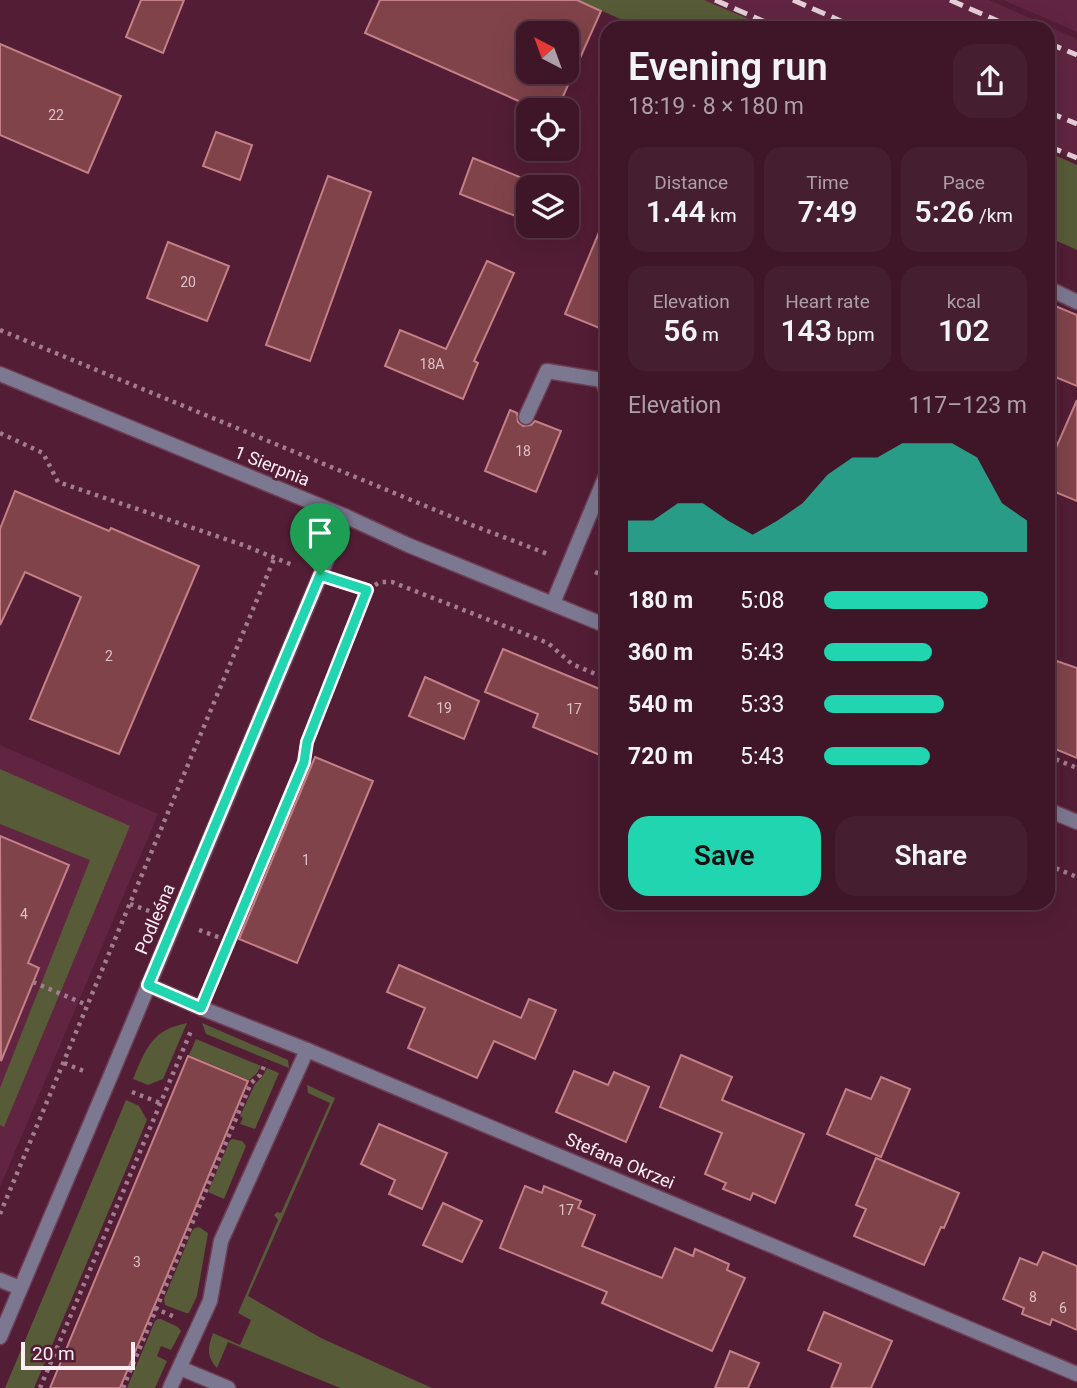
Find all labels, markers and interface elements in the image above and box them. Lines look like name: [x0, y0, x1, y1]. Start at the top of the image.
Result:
north arrow: [516, 21, 579, 84]
map controls: [516, 21, 579, 238]
button: share: [953, 44, 1027, 118]
text: Evening run: [628, 45, 828, 89]
text: 18:19 · 8 × 180 m: [628, 93, 804, 120]
button: locate: [516, 98, 579, 161]
house number: 22: [48, 107, 64, 123]
text: Distance: [654, 171, 728, 194]
text: Time: [806, 171, 849, 194]
text: Pace: [943, 171, 985, 194]
button: layers: [516, 175, 579, 238]
text: 1.44: [646, 194, 706, 229]
text: 7:49: [798, 194, 857, 229]
text: 5:26: [915, 194, 974, 229]
text: km: [706, 204, 737, 227]
text: /km: [974, 204, 1013, 227]
house number: 20: [180, 274, 196, 290]
text: Elevation: [653, 290, 730, 313]
text: Heart rate: [785, 290, 870, 313]
text: kcal: [947, 290, 981, 313]
text: 56: [663, 313, 698, 348]
text: 143: [780, 313, 832, 348]
text: 102: [938, 313, 990, 348]
text: m: [698, 323, 719, 346]
text: bpm: [832, 323, 875, 346]
house number: 18A: [420, 356, 444, 372]
text: Elevation: [628, 392, 721, 419]
text: 117–123 m: [908, 392, 1027, 419]
street label: 1 Sierpnia: [231, 441, 313, 490]
house number: 18: [515, 443, 531, 459]
pin: [290, 503, 350, 575]
icon: arrive: [301, 514, 339, 552]
text: 180 m: [628, 587, 693, 614]
text: 5:08: [740, 587, 784, 614]
text: 360 m: [628, 639, 693, 666]
text: 5:43: [740, 639, 784, 666]
house number: 2: [105, 648, 113, 664]
text: 540 m: [628, 691, 693, 718]
text: 5:33: [740, 691, 784, 718]
house number: 19: [436, 700, 452, 716]
house number: 17: [566, 701, 582, 717]
text: 720 m: [628, 743, 693, 770]
text: 5:43: [740, 743, 784, 770]
button: Save: [628, 816, 821, 896]
button: Share: [835, 816, 1027, 896]
house number: 1: [302, 852, 310, 868]
street label: Podleśna: [130, 880, 179, 957]
house number: 4: [20, 906, 28, 922]
street label: Stefana Okrzei: [562, 1128, 678, 1193]
house number: 17: [558, 1202, 574, 1218]
house number: 3: [133, 1254, 141, 1270]
house number: 8: [1029, 1289, 1037, 1305]
house number: 6: [1059, 1300, 1067, 1316]
scale bar: [21, 1339, 135, 1371]
text: 20 m: [32, 1342, 75, 1365]

